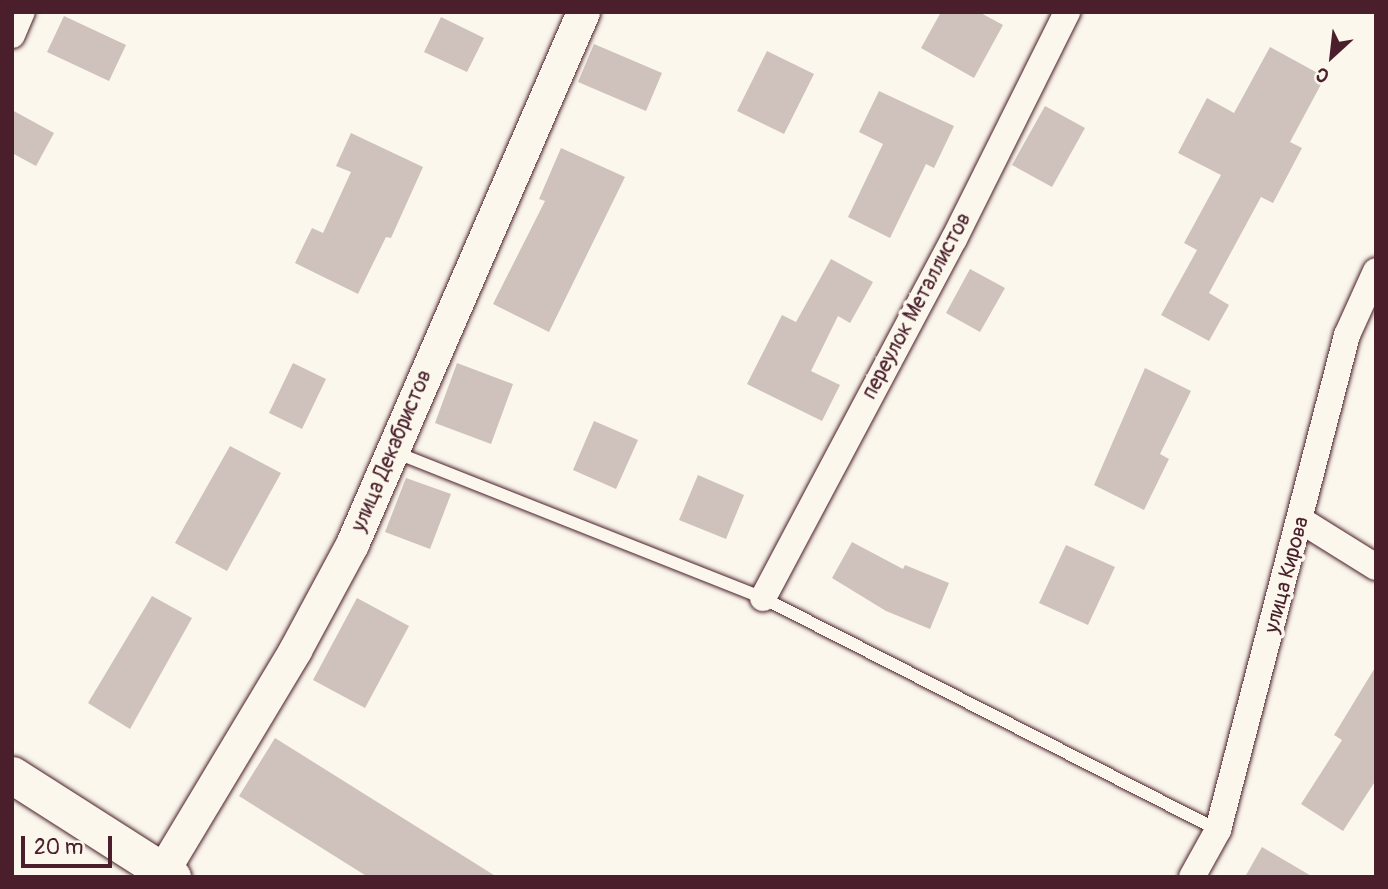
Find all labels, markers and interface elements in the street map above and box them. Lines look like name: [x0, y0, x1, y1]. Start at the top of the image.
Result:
north arrow: [1297, 21, 1367, 91]
text: С: [1312, 61, 1333, 88]
street label: переулок Металлистов: [857, 208, 977, 404]
street label: улица Декабристов: [347, 366, 437, 536]
street label: улица Кирова: [1259, 514, 1315, 636]
scale bar: [24, 822, 116, 866]
text: 20 m: [34, 834, 83, 861]

